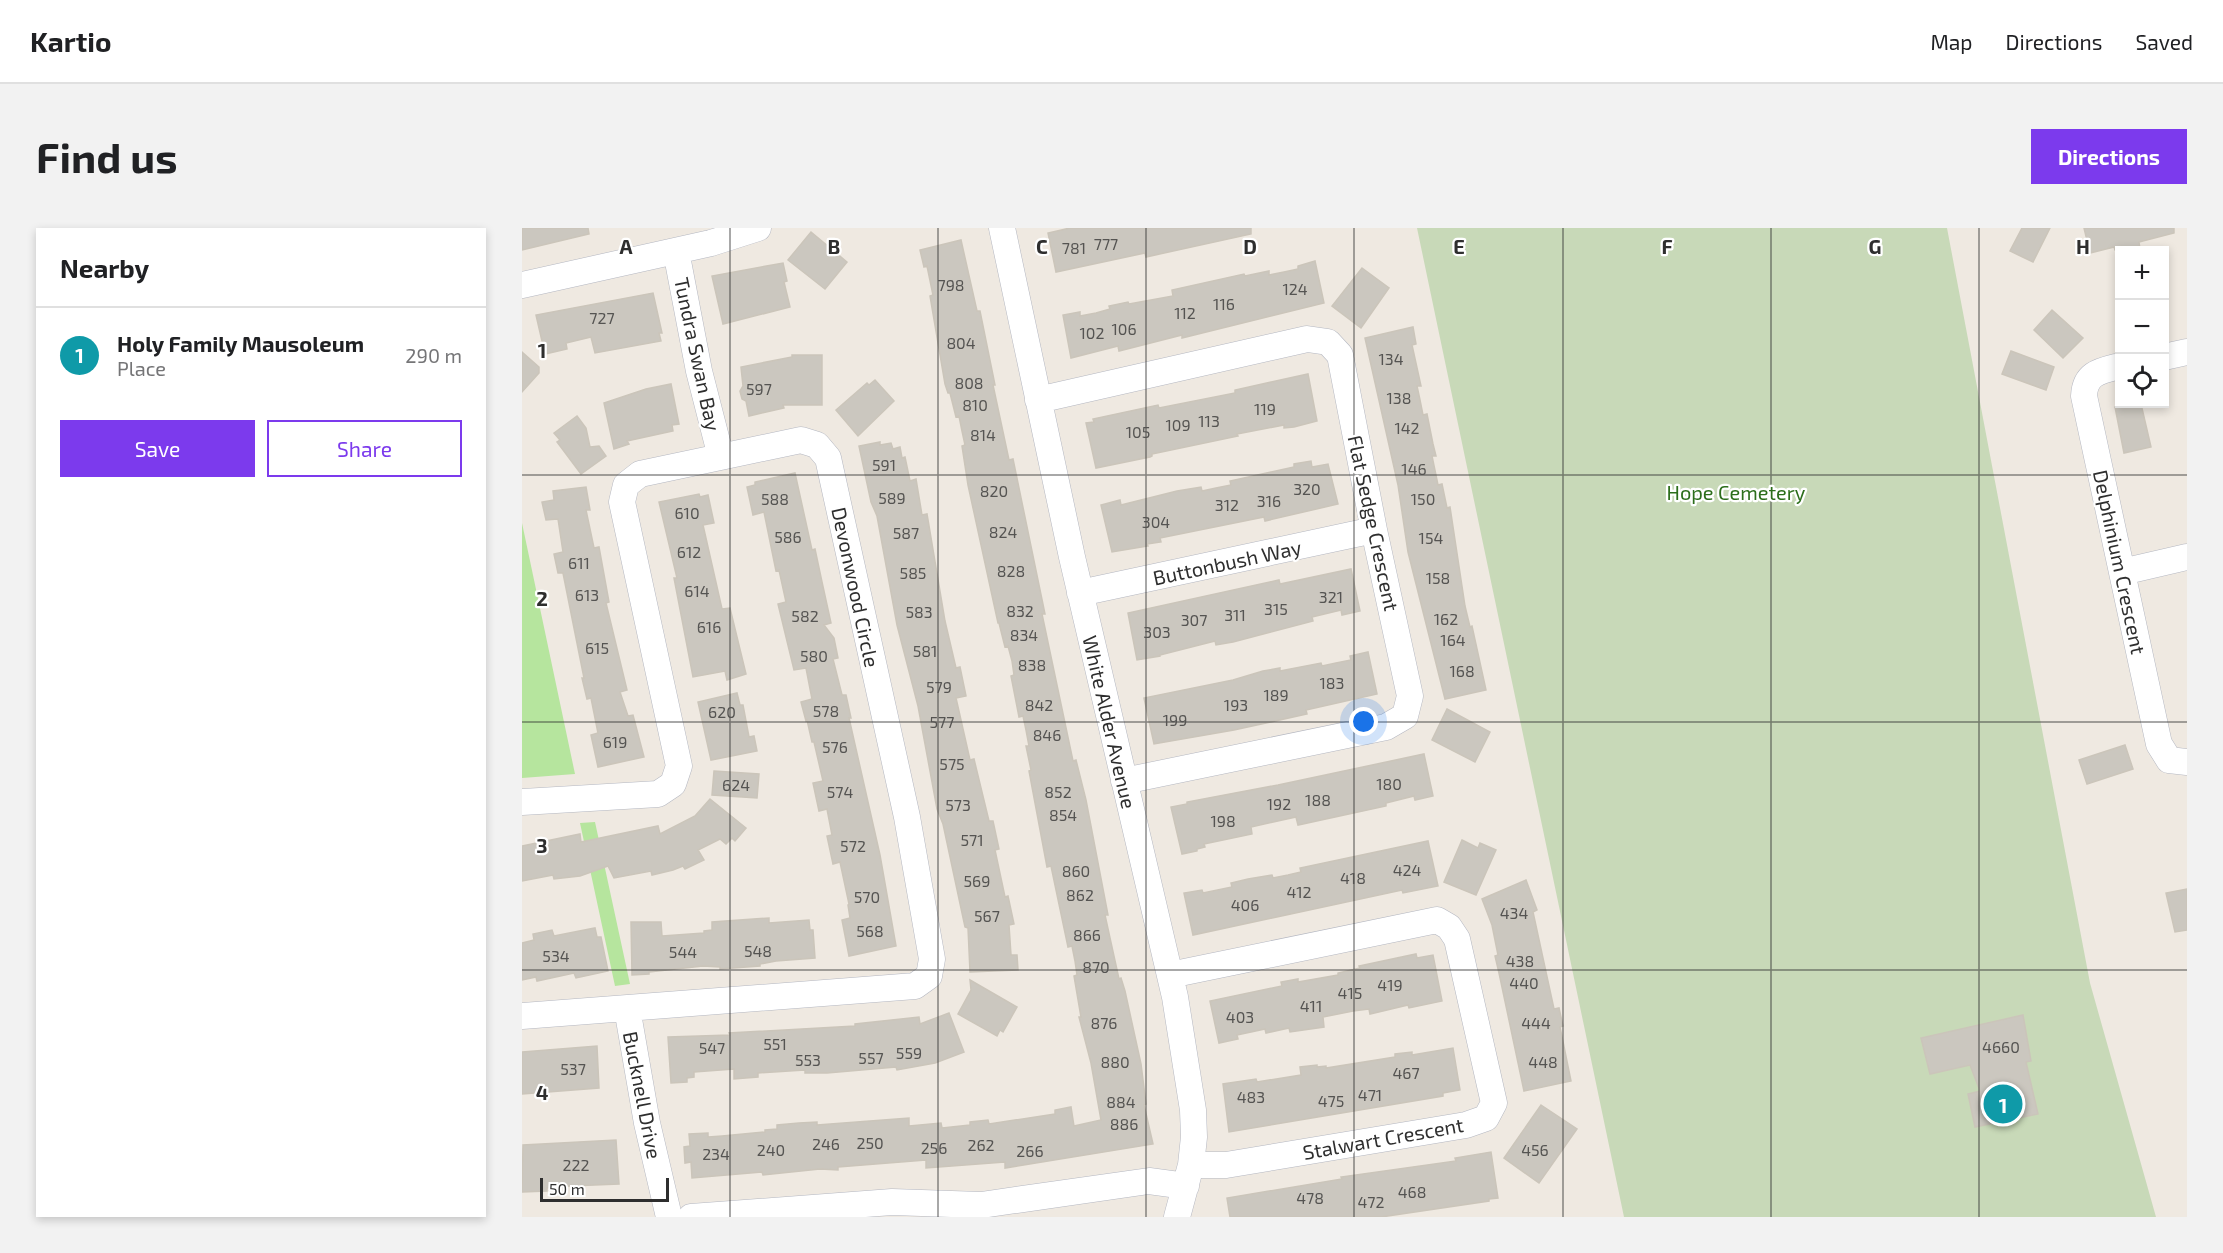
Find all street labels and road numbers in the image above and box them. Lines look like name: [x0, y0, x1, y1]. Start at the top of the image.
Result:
street label: Tundra Swan Bay: [670, 275, 726, 433]
street label: Flat Sedge Crescent: [1344, 433, 1404, 613]
street label: Delphinium Crescent: [2089, 468, 2151, 657]
street label: Devonwood Circle: [827, 505, 885, 669]
street label: Buttonbush Way: [1151, 534, 1304, 589]
street label: White Alder Avenue: [1078, 633, 1142, 811]
street label: Bucknell Drive: [619, 1029, 667, 1161]
street label: Stalwart Crescent: [1301, 1112, 1465, 1164]

